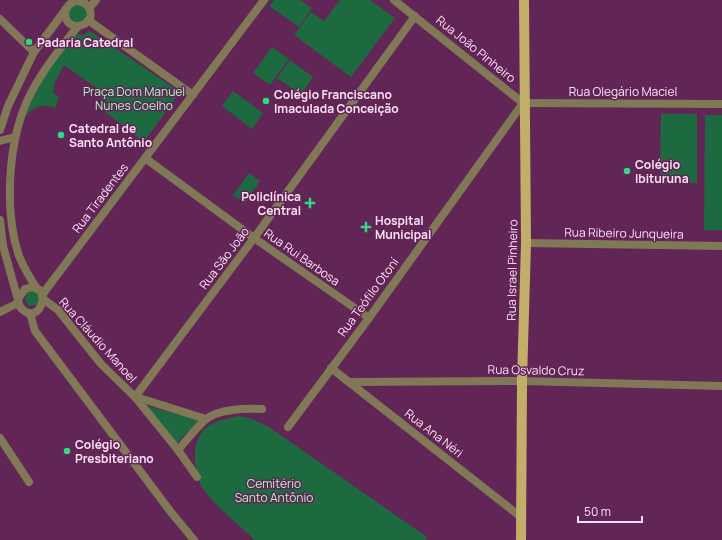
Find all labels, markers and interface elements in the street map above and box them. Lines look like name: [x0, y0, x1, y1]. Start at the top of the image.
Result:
street label: Rua João Pinheiro: [433, 12, 519, 86]
place label: Padaria Catedral: [37, 34, 133, 51]
marker: Padaria Catedral: [24, 37, 34, 47]
park label: Praça Dom Manuel Nunes Coelho: [83, 83, 185, 114]
street label: Rua Olegário Maciel: [569, 83, 677, 100]
place label: Colégio Franciscano Imaculada Conceição: [274, 86, 399, 117]
marker: Colégio Franciscano Imaculada Conceição: [261, 96, 271, 106]
place label: Catedral de Santo Antônio: [69, 120, 152, 151]
marker: Catedral de Santo Antônio: [56, 130, 66, 140]
place label: Colégio Ibituruna: [635, 156, 689, 187]
street label: Rua Tiradentes: [68, 160, 132, 236]
marker: Colégio Ibituruna: [622, 166, 632, 176]
place label: Policlínica Central: [241, 188, 301, 219]
marker: Policlínica Central: [304, 197, 316, 209]
place label: Hospital Municipal: [375, 212, 431, 243]
street label: Rua Israel Pinheiro: [503, 219, 521, 321]
marker: Hospital Municipal: [360, 221, 372, 233]
street label: Rua São João: [195, 223, 253, 293]
street label: Rua Ribeiro Junqueira: [564, 223, 684, 243]
street label: Rua Rui Barbosa: [261, 224, 343, 290]
street label: Rua Teófilo Otoní: [334, 254, 403, 340]
street label: Rua Cláudio Manoel: [55, 294, 141, 386]
street label: Rua Osvaldo Cruz: [487, 361, 585, 379]
street label: Rua Ana Néri: [401, 405, 467, 461]
place label: Colégio Presbiteriano: [75, 436, 154, 467]
marker: Colégio Presbiteriano: [62, 446, 72, 456]
park label: Cemitério Santo Antônio: [235, 475, 313, 506]
scale bar: [578, 498, 642, 524]
text: 50 m: [584, 503, 611, 520]

